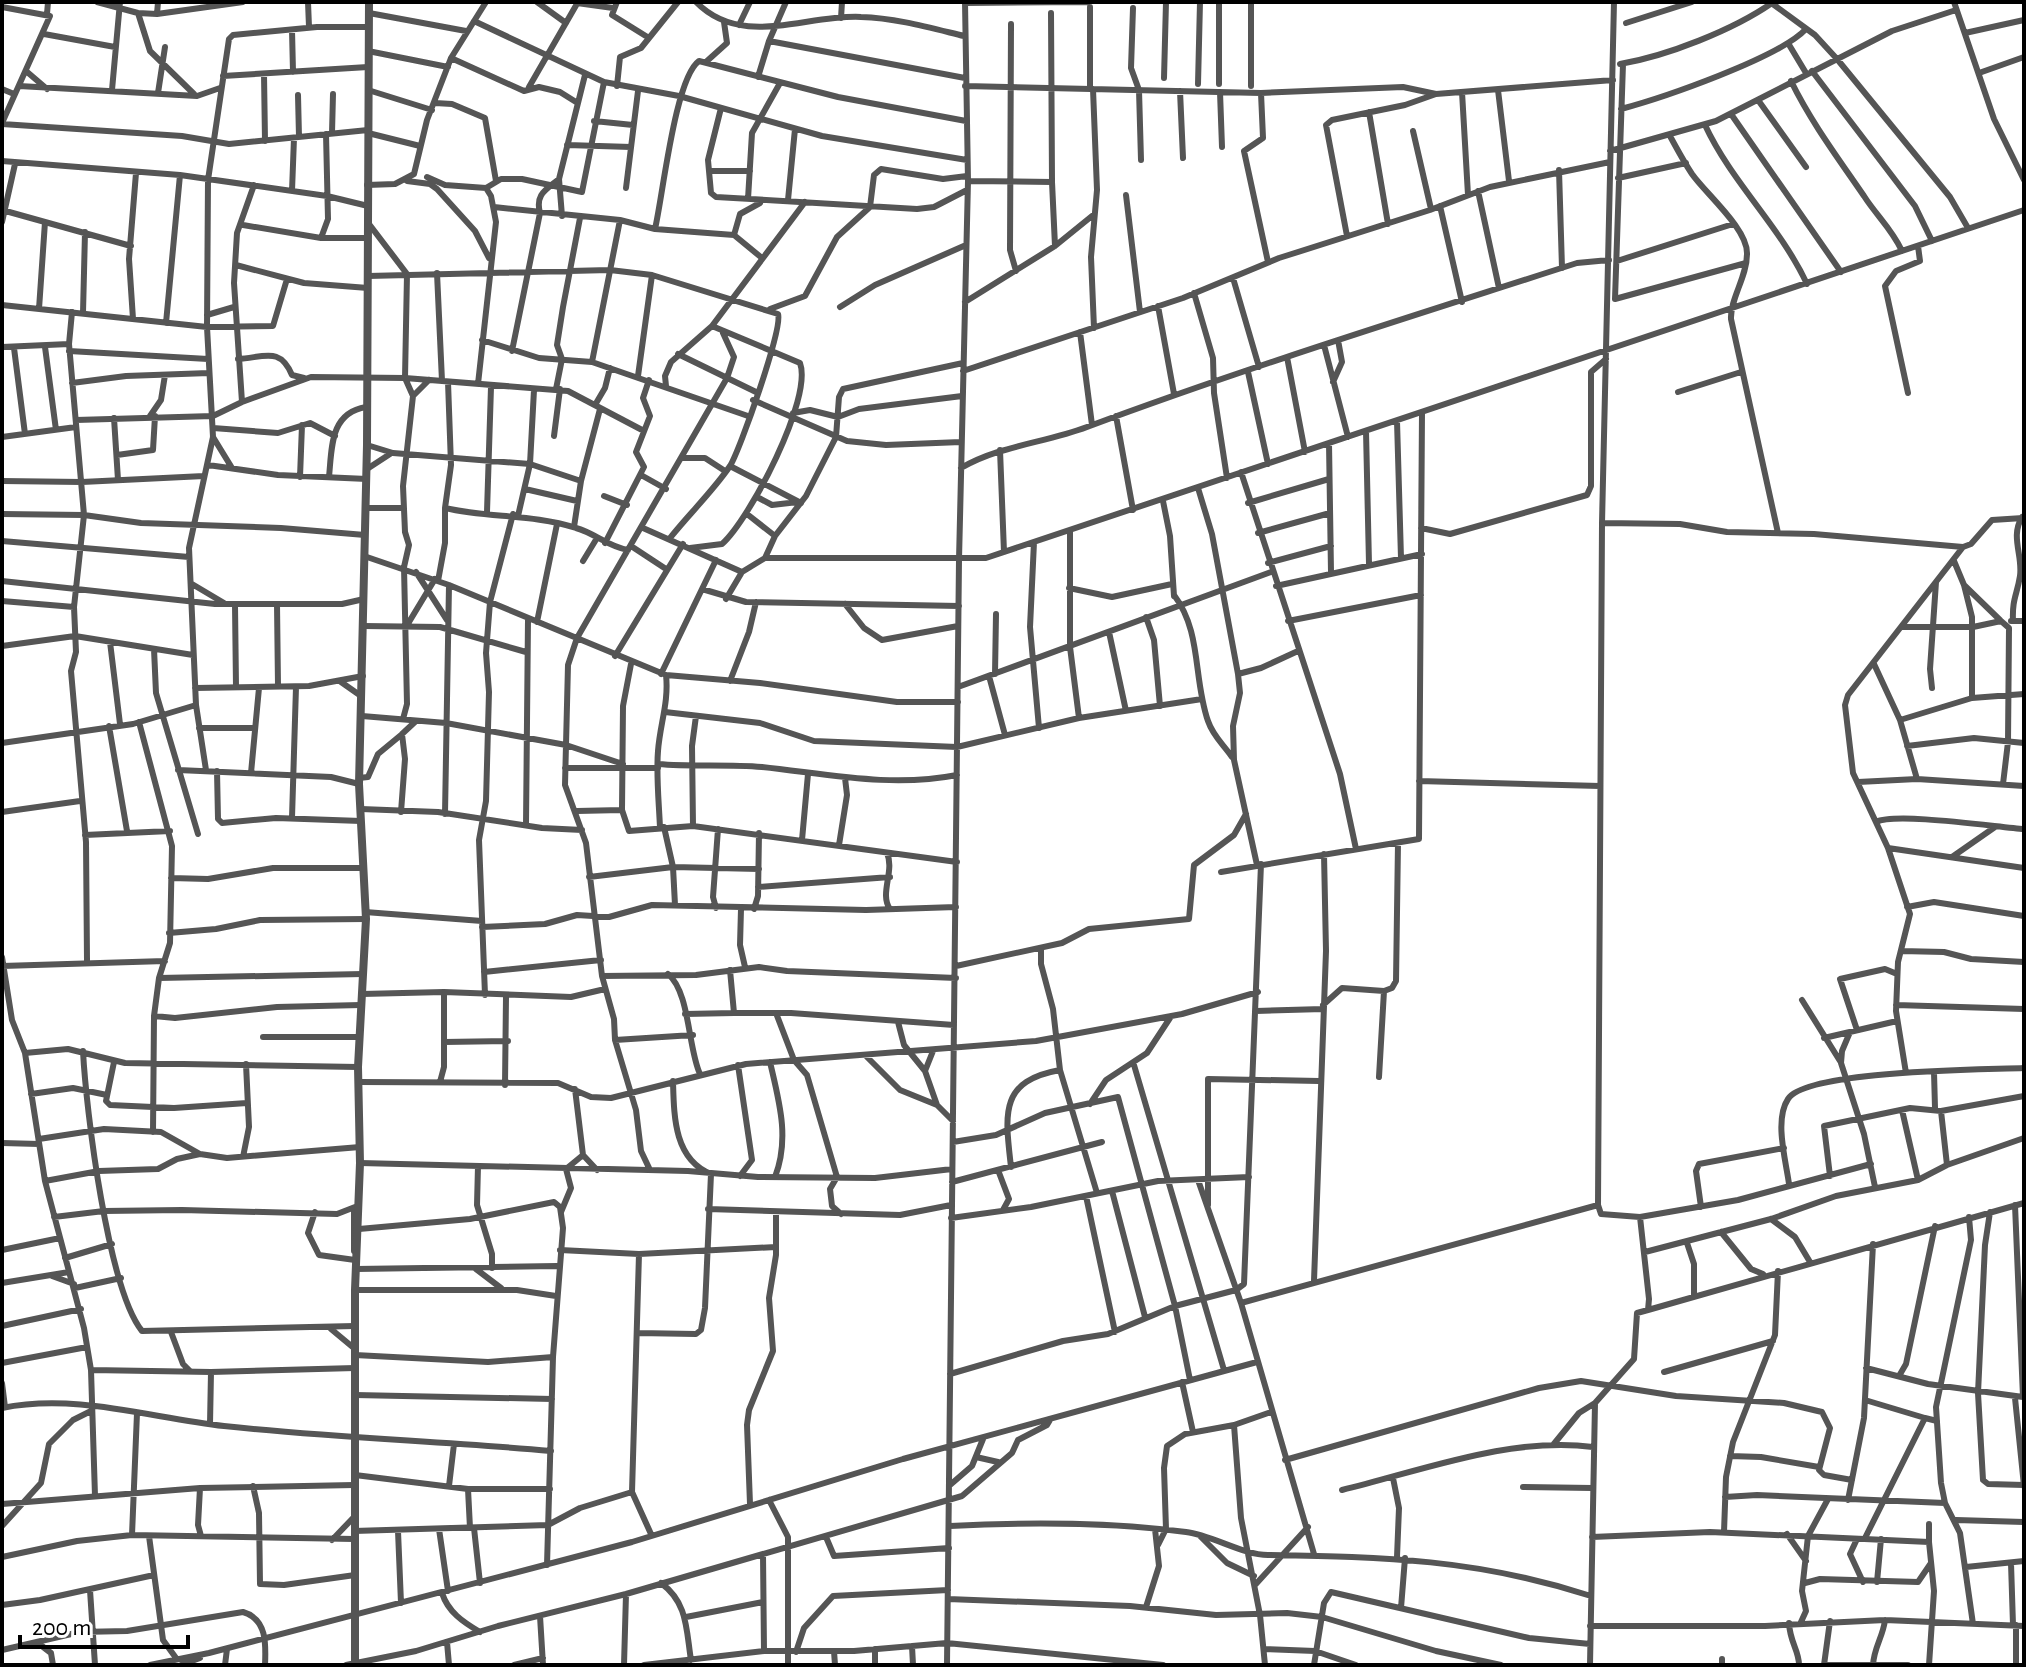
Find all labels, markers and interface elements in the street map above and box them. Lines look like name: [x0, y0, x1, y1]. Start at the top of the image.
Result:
scale bar: [20, 1599, 188, 1649]
text: 200 m: [32, 1616, 91, 1640]

